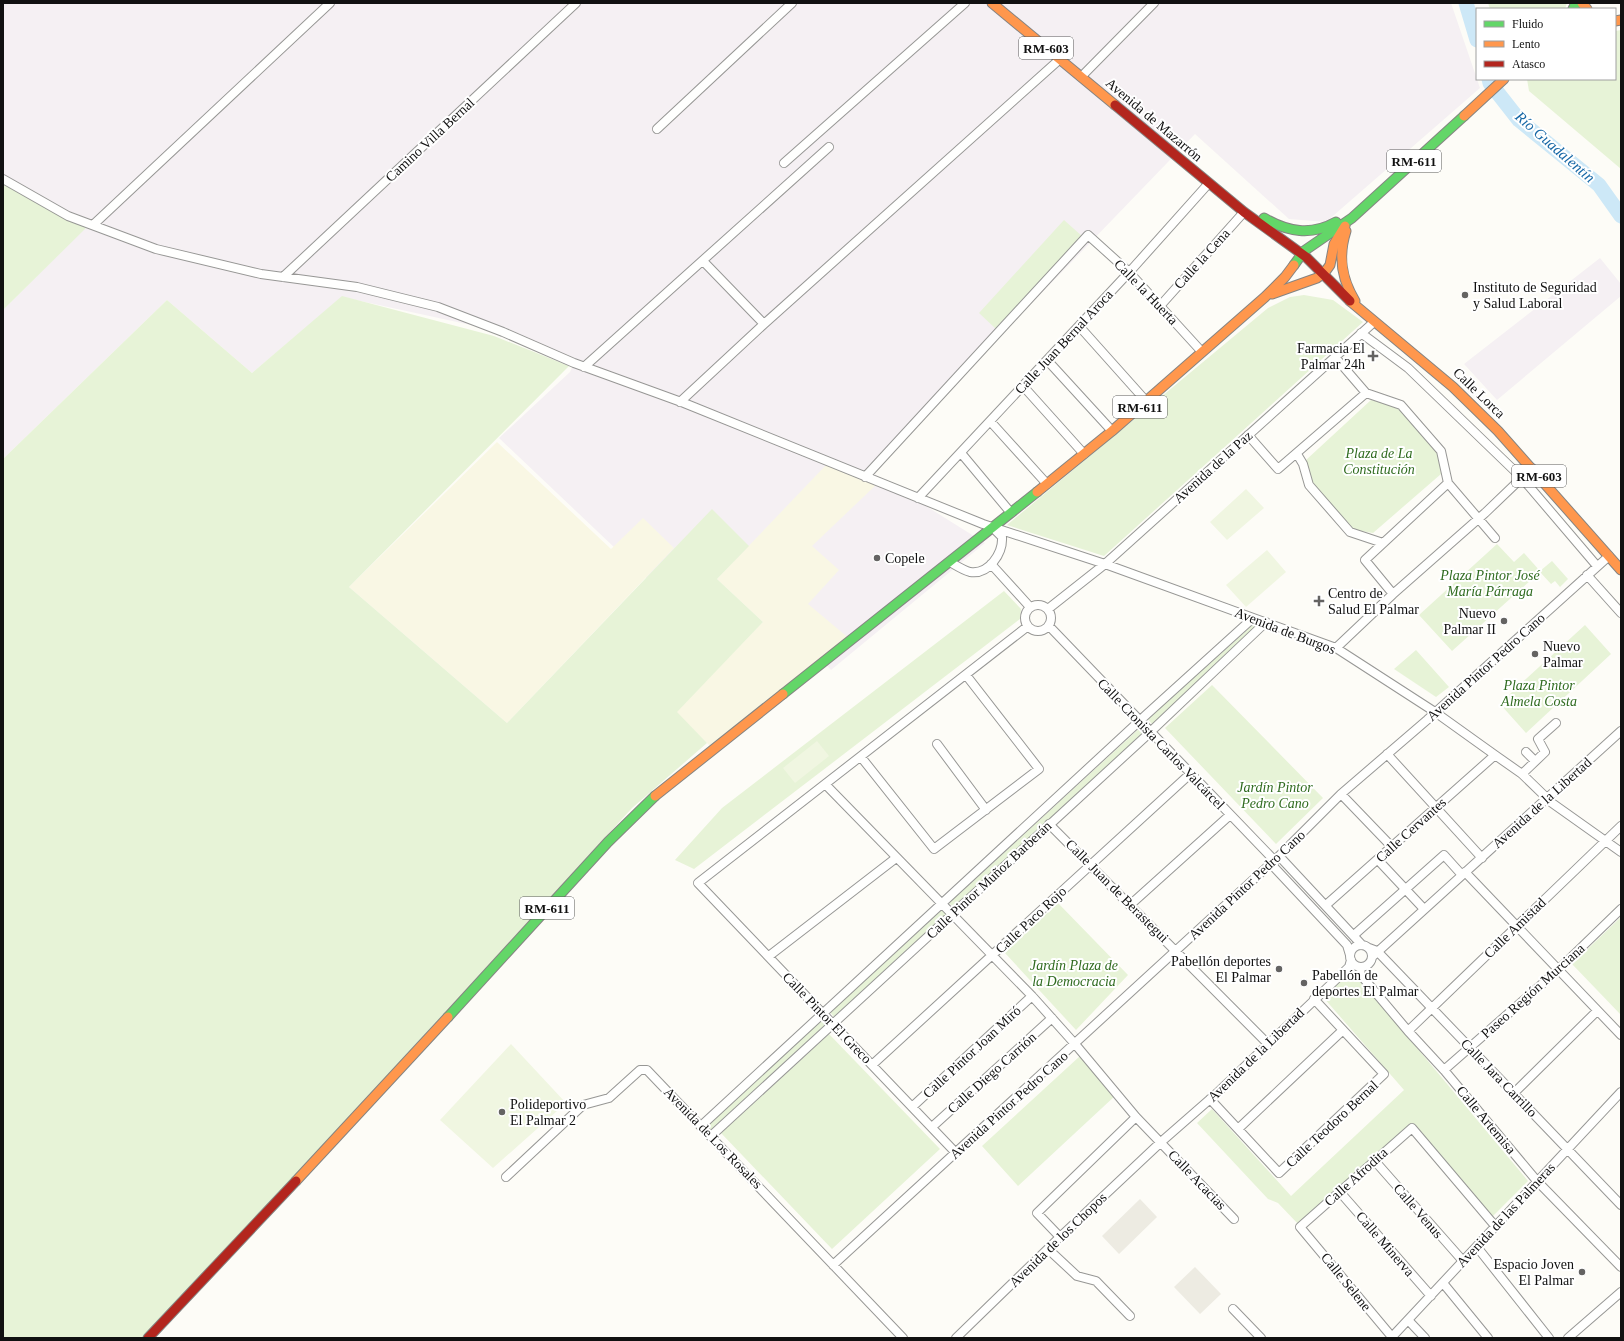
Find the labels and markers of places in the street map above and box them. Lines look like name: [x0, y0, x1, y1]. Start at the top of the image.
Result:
place label: Instituto de Seguridad y Salud Laboral: [1473, 280, 1597, 311]
marker: Instituto de Seguridad y Salud Laboral: [1460, 290, 1470, 300]
place label: Farmacia El Palmar 24h: [1297, 341, 1365, 372]
marker: Farmacia El Palmar 24h: [1368, 351, 1378, 361]
place label: Copele: [885, 551, 925, 566]
marker: Copele: [872, 553, 882, 563]
place label: Centro de Salud El Palmar: [1328, 586, 1419, 617]
marker: Centro de Salud El Palmar: [1313, 595, 1325, 607]
place label: Nuevo Palmar II: [1444, 606, 1496, 637]
marker: Nuevo Palmar II: [1499, 616, 1509, 626]
place label: Nuevo Palmar: [1543, 639, 1583, 670]
marker: Nuevo Palmar: [1530, 649, 1540, 659]
place label: Pabellón deportes El Palmar: [1171, 954, 1271, 985]
marker: Pabellón deportes El Palmar: [1274, 964, 1284, 974]
place label: Pabellón de deportes El Palmar: [1312, 968, 1419, 999]
marker: Pabellón de deportes El Palmar: [1299, 978, 1309, 988]
place label: Polideportivo El Palmar 2: [510, 1097, 586, 1128]
marker: Polideportivo El Palmar 2: [497, 1107, 507, 1117]
place label: Espacio Joven El Palmar: [1494, 1257, 1574, 1288]
marker: Espacio Joven El Palmar: [1577, 1267, 1587, 1277]

